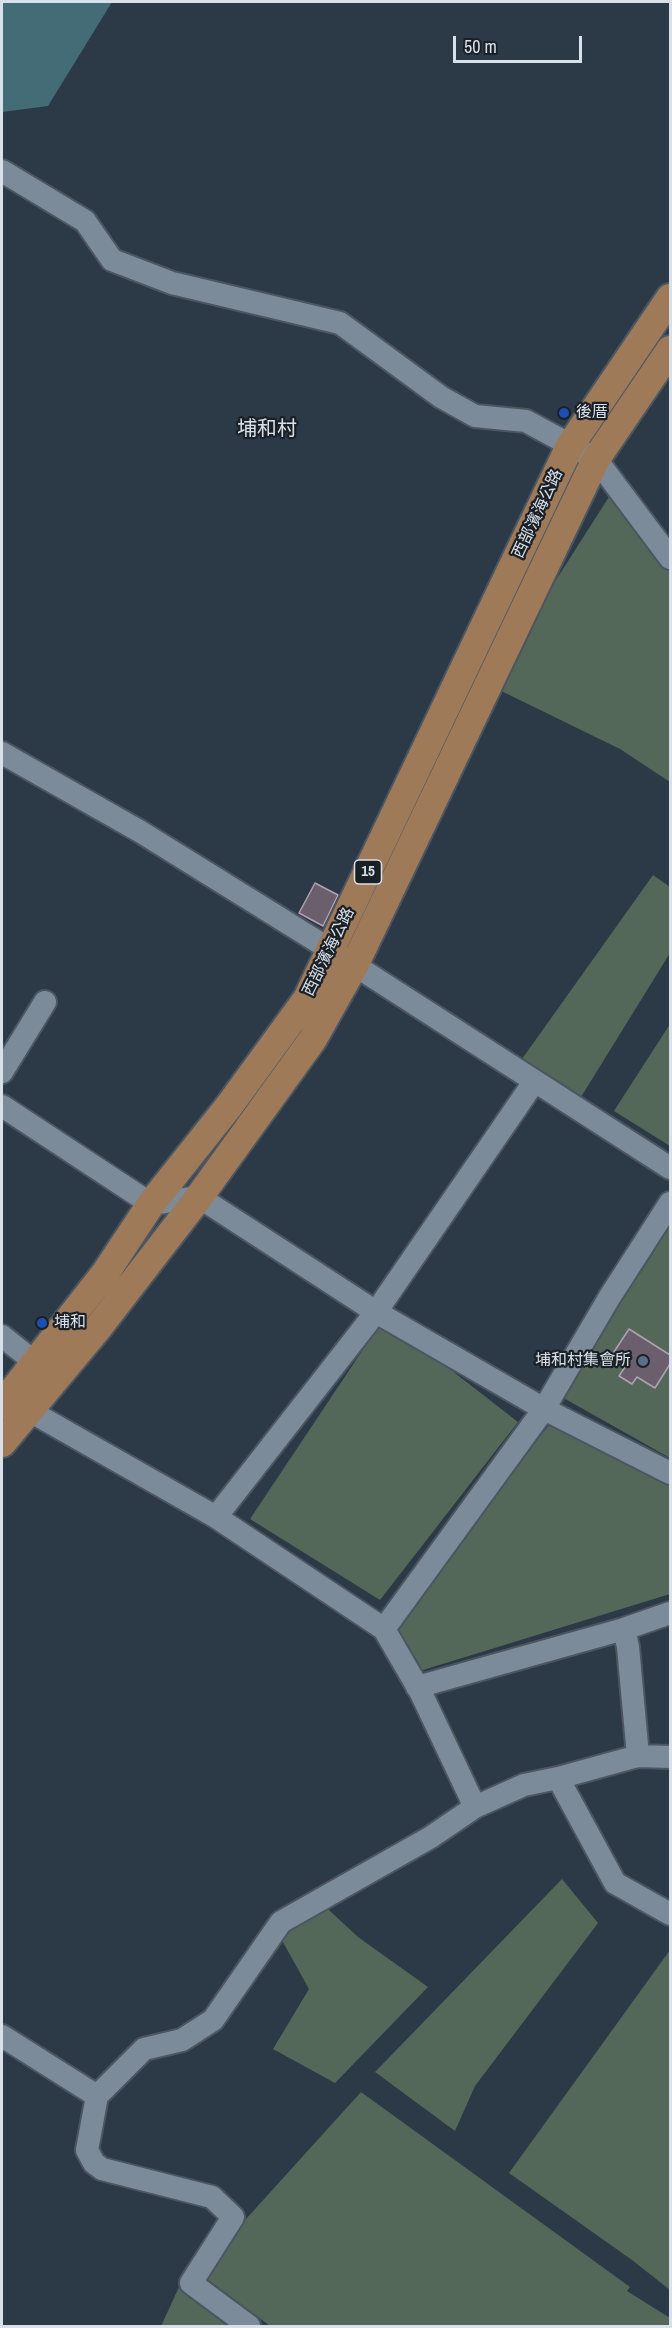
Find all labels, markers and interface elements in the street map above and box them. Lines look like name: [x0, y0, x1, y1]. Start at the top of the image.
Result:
scale bar: [456, 24, 585, 62]
text: 50 m: [464, 34, 497, 59]
place label: 後厝: [576, 403, 608, 423]
marker: 後厝: [557, 406, 571, 420]
district label: 埔和村: [237, 418, 297, 442]
street label: 西部濱海公路: [509, 466, 567, 562]
road number: 15: [354, 860, 382, 884]
street label: 西部濱海公路: [299, 905, 359, 999]
place label: 埔和: [54, 1313, 86, 1333]
marker: 埔和: [35, 1316, 49, 1330]
place label: 埔和村集會所: [535, 1351, 631, 1371]
marker: 埔和村集會所: [636, 1354, 650, 1368]

